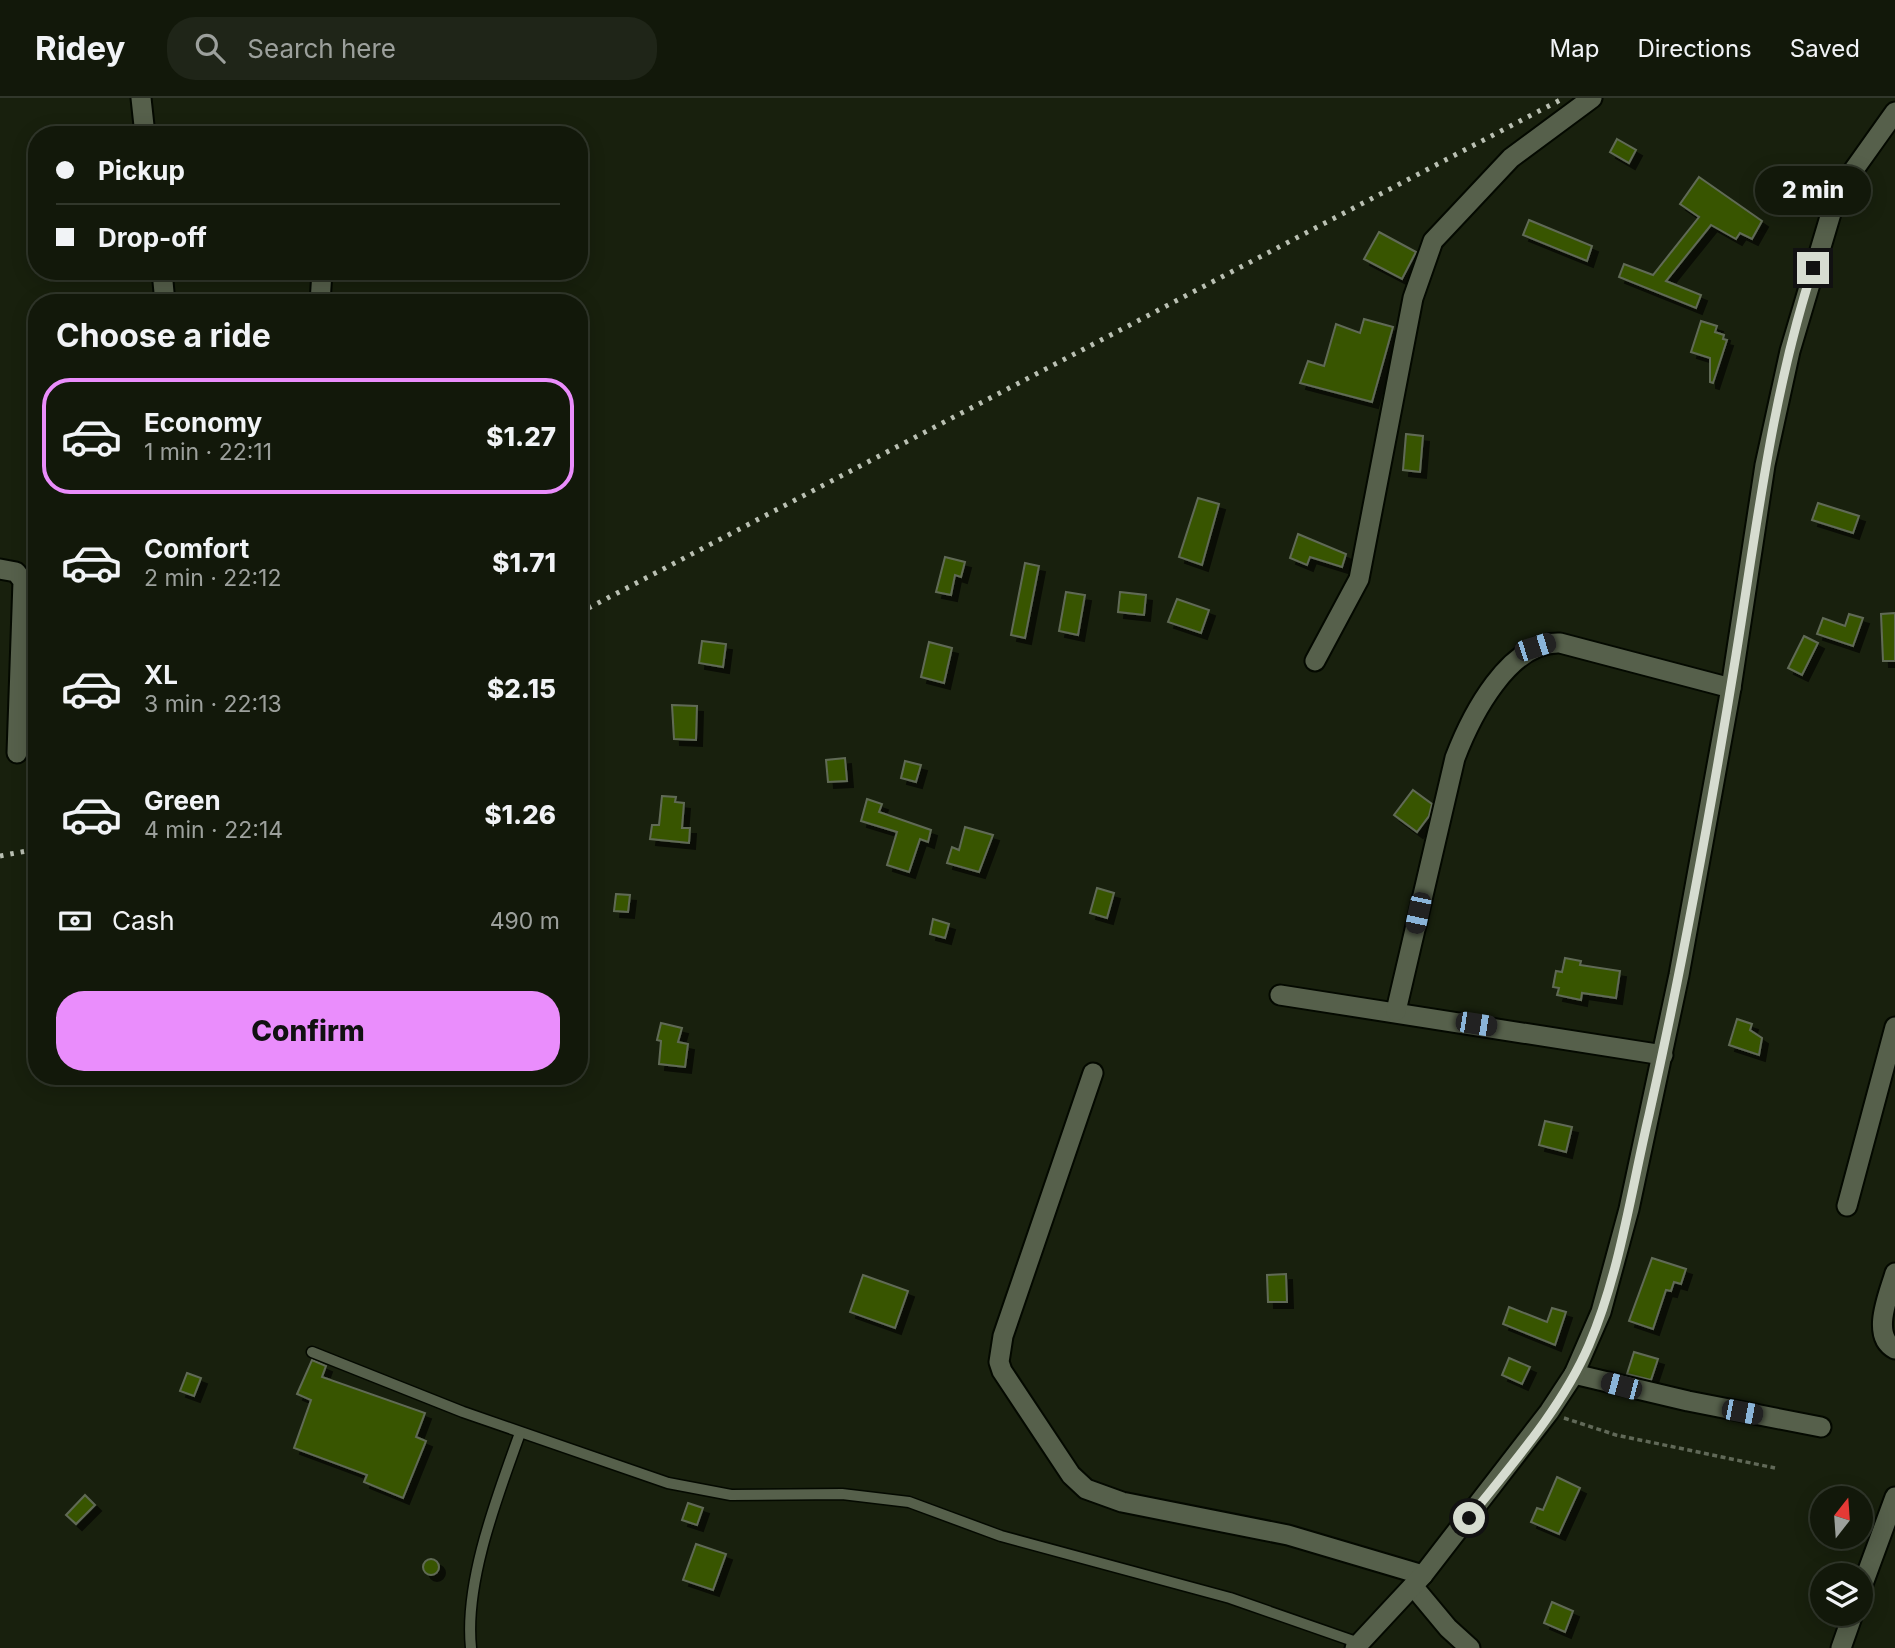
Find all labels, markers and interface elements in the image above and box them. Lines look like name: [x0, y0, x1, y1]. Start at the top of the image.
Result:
search box: [167, 17, 657, 80]
text: Ridey: [35, 28, 125, 68]
icon: search: [191, 29, 229, 67]
text: Search here: [247, 33, 396, 64]
text: Map: [1550, 34, 1599, 63]
text: Directions: [1637, 34, 1752, 63]
text: Saved: [1790, 34, 1860, 63]
text: Pickup: [98, 155, 185, 186]
callout: 2 min: [1755, 166, 1871, 216]
text: 2 min: [1782, 176, 1844, 204]
text: Drop-off: [98, 222, 207, 253]
route end: [1797, 252, 1829, 284]
text: Choose a ride: [56, 316, 271, 355]
icon: car: [60, 405, 123, 468]
text: Economy: [144, 407, 262, 438]
text: $1.27: [486, 421, 556, 452]
text: 1 min · 22:11: [144, 438, 272, 466]
icon: car: [60, 531, 123, 594]
text: Comfort: [144, 533, 249, 564]
text: $1.71: [492, 547, 556, 578]
text: 2 min · 22:12: [144, 564, 281, 592]
car: [1512, 631, 1559, 663]
icon: car: [60, 657, 123, 720]
text: XL: [144, 659, 178, 690]
text: $2.15: [487, 673, 556, 704]
text: 3 min · 22:13: [144, 690, 282, 718]
icon: car: [60, 783, 123, 846]
text: Green: [144, 785, 221, 816]
text: $1.26: [484, 799, 556, 830]
text: 4 min · 22:14: [144, 816, 283, 844]
car: [1404, 890, 1433, 936]
icon: cash: [56, 902, 94, 940]
text: Cash: [112, 905, 175, 936]
text: 490 m: [490, 907, 560, 935]
button: Confirm: [56, 991, 560, 1071]
car: [1454, 1010, 1499, 1038]
car: [1598, 1370, 1645, 1402]
car: [1720, 1398, 1765, 1426]
north arrow: [1810, 1486, 1872, 1549]
map controls: [1810, 1486, 1873, 1626]
route start: [1453, 1502, 1485, 1534]
button: layers: [1810, 1563, 1873, 1626]

